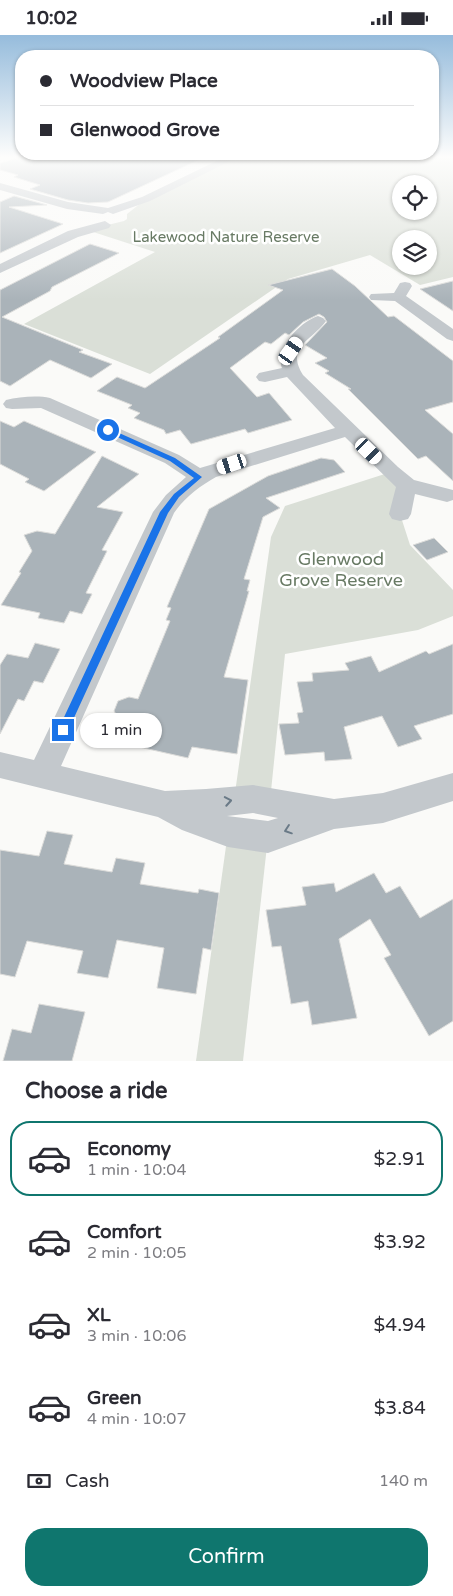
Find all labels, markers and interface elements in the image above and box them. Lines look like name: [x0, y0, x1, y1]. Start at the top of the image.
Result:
text: 10:02: [25, 7, 78, 29]
text: Woodview Place: [70, 70, 218, 92]
text: Glenwood Grove: [70, 119, 220, 141]
map controls: [392, 175, 437, 275]
button: locate: [392, 175, 437, 220]
park label: Lakewood Nature Reserve: [133, 228, 319, 246]
button: layers: [392, 230, 437, 275]
car: [276, 334, 305, 368]
route start: [97, 419, 119, 441]
car: [352, 435, 385, 467]
car: [215, 452, 248, 476]
park label: Glenwood Grove Reserve: [279, 548, 403, 591]
callout: 1 min: [80, 713, 163, 747]
route end: [52, 719, 74, 741]
text: 1 min: [100, 720, 142, 740]
one-way arrow: [224, 796, 232, 806]
one-way arrow: [285, 824, 293, 834]
text: Choose a ride: [25, 1078, 168, 1104]
icon: car: [27, 1136, 72, 1181]
text: Economy: [87, 1138, 171, 1160]
text: $2.91: [374, 1148, 426, 1170]
text: 1 min · 10:04: [87, 1160, 186, 1180]
icon: car: [27, 1219, 72, 1264]
text: Comfort: [87, 1221, 161, 1243]
text: $3.92: [374, 1231, 426, 1253]
text: 2 min · 10:05: [87, 1243, 186, 1263]
icon: car: [27, 1302, 72, 1347]
text: XL: [87, 1304, 111, 1326]
text: $4.94: [374, 1314, 426, 1336]
text: 3 min · 10:06: [87, 1326, 186, 1346]
icon: car: [27, 1385, 72, 1430]
text: Green: [87, 1387, 141, 1409]
text: $3.84: [374, 1397, 426, 1419]
text: 4 min · 10:07: [87, 1409, 186, 1429]
icon: cash: [25, 1467, 53, 1495]
text: Cash: [65, 1470, 110, 1492]
text: 140 m: [379, 1471, 428, 1491]
button: Confirm: [25, 1528, 428, 1586]

